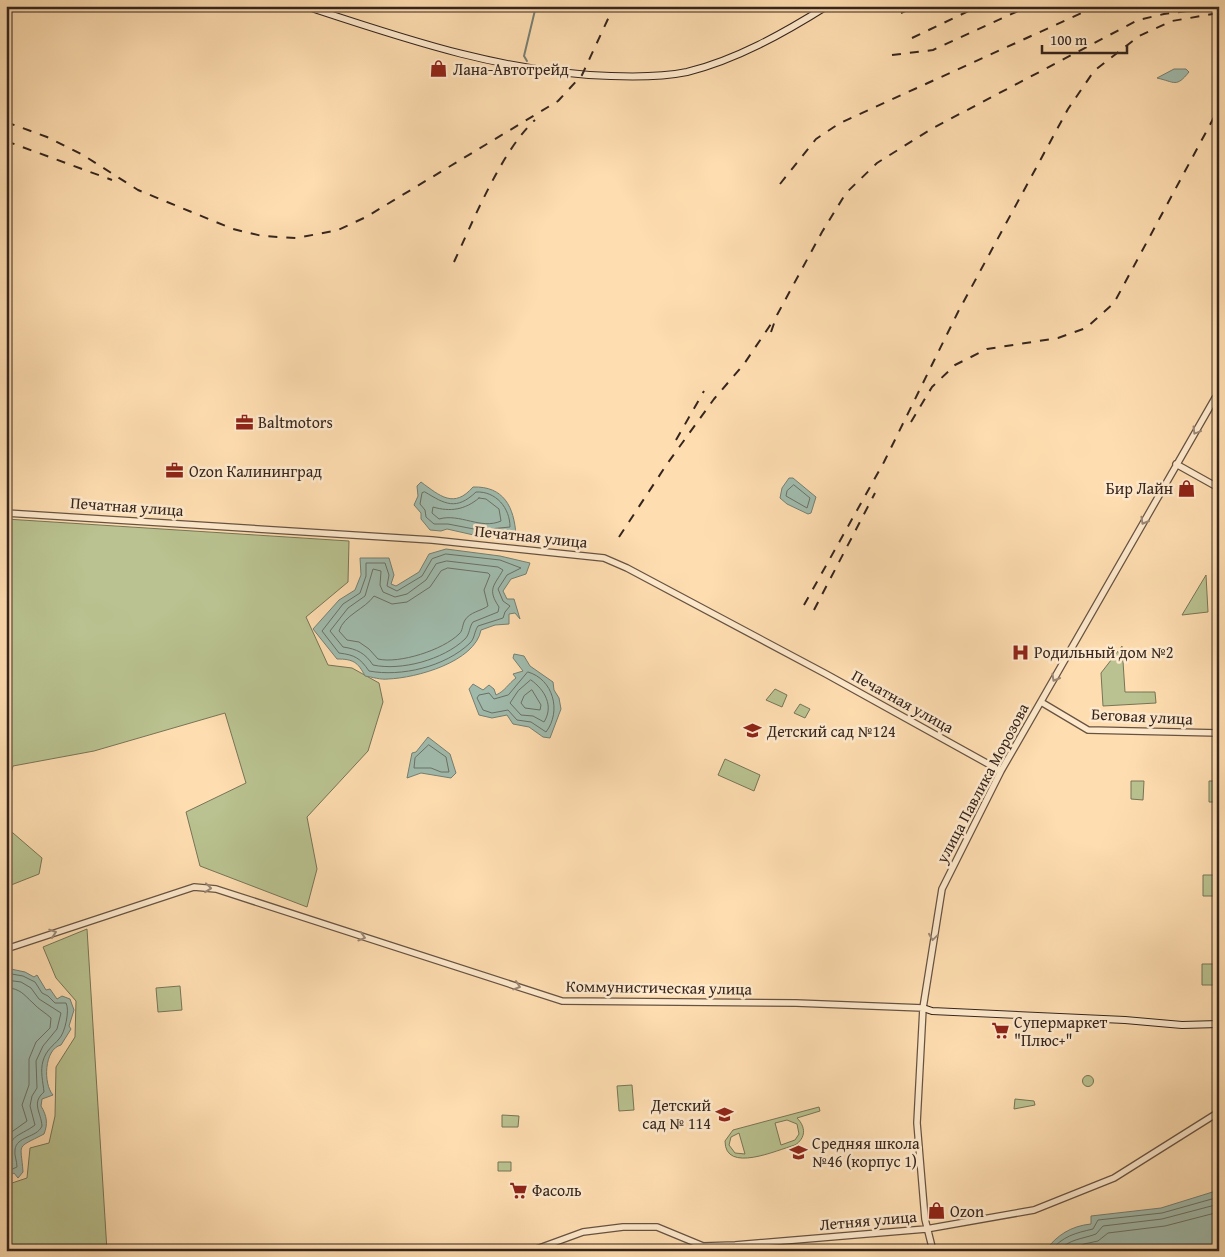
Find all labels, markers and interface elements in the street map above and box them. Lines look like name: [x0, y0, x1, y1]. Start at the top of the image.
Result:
scale bar: [1042, 22, 1128, 54]
text: 100 m: [1050, 29, 1088, 50]
place label: Лана-Автотрейд: [453, 57, 569, 81]
shop icon: Лана-Автотрейд: [429, 59, 449, 79]
place label: Baltmotors: [258, 410, 333, 434]
office icon: Baltmotors: [234, 412, 254, 432]
one-way arrow: [1192, 426, 1202, 435]
place label: Ozon Калининград: [189, 459, 322, 483]
office icon: Ozon Калининград: [165, 461, 185, 481]
place label: Бир Лайн: [1106, 476, 1173, 500]
shop icon: Бир Лайн: [1177, 478, 1197, 498]
street label: Печатная улица: [70, 490, 185, 522]
one-way arrow: [1140, 516, 1150, 525]
street label: Печатная улица: [473, 518, 589, 554]
place label: Родильный дом №2: [1034, 640, 1173, 664]
hospital icon: Родильный дом №2: [1010, 642, 1030, 662]
street label: Печатная улица: [848, 663, 959, 739]
one-way arrow: [1051, 672, 1061, 681]
street label: улица Павлика Морозова: [929, 698, 1035, 868]
street label: Беговая улица: [1091, 701, 1194, 731]
place label: Детский сад №124: [766, 719, 896, 743]
school or university icon: Детский сад №124: [743, 721, 763, 741]
one-way arrow: [204, 882, 212, 893]
one-way arrow: [48, 929, 56, 939]
one-way arrow: [357, 932, 366, 942]
one-way arrow: [928, 933, 939, 941]
street label: Коммунистическая улица: [566, 973, 753, 1001]
one-way arrow: [512, 980, 521, 990]
place label: Супермаркет "Плюс+": [1014, 1010, 1108, 1052]
supermarket icon: Супермаркет "Плюс+": [990, 1021, 1010, 1041]
place label: Детский сад № 114: [642, 1093, 711, 1135]
school or university icon: Детский сад № 114: [715, 1104, 735, 1124]
place label: Средняя школа №46 (корпус 1): [812, 1131, 920, 1173]
school or university icon: Средняя школа №46 (корпус 1): [788, 1142, 808, 1162]
place label: Фасоль: [532, 1178, 582, 1202]
supermarket icon: Фасоль: [508, 1180, 528, 1200]
place label: Ozon: [950, 1199, 984, 1223]
shop icon: Ozon: [926, 1201, 946, 1221]
street label: Летняя улица: [818, 1204, 918, 1236]

